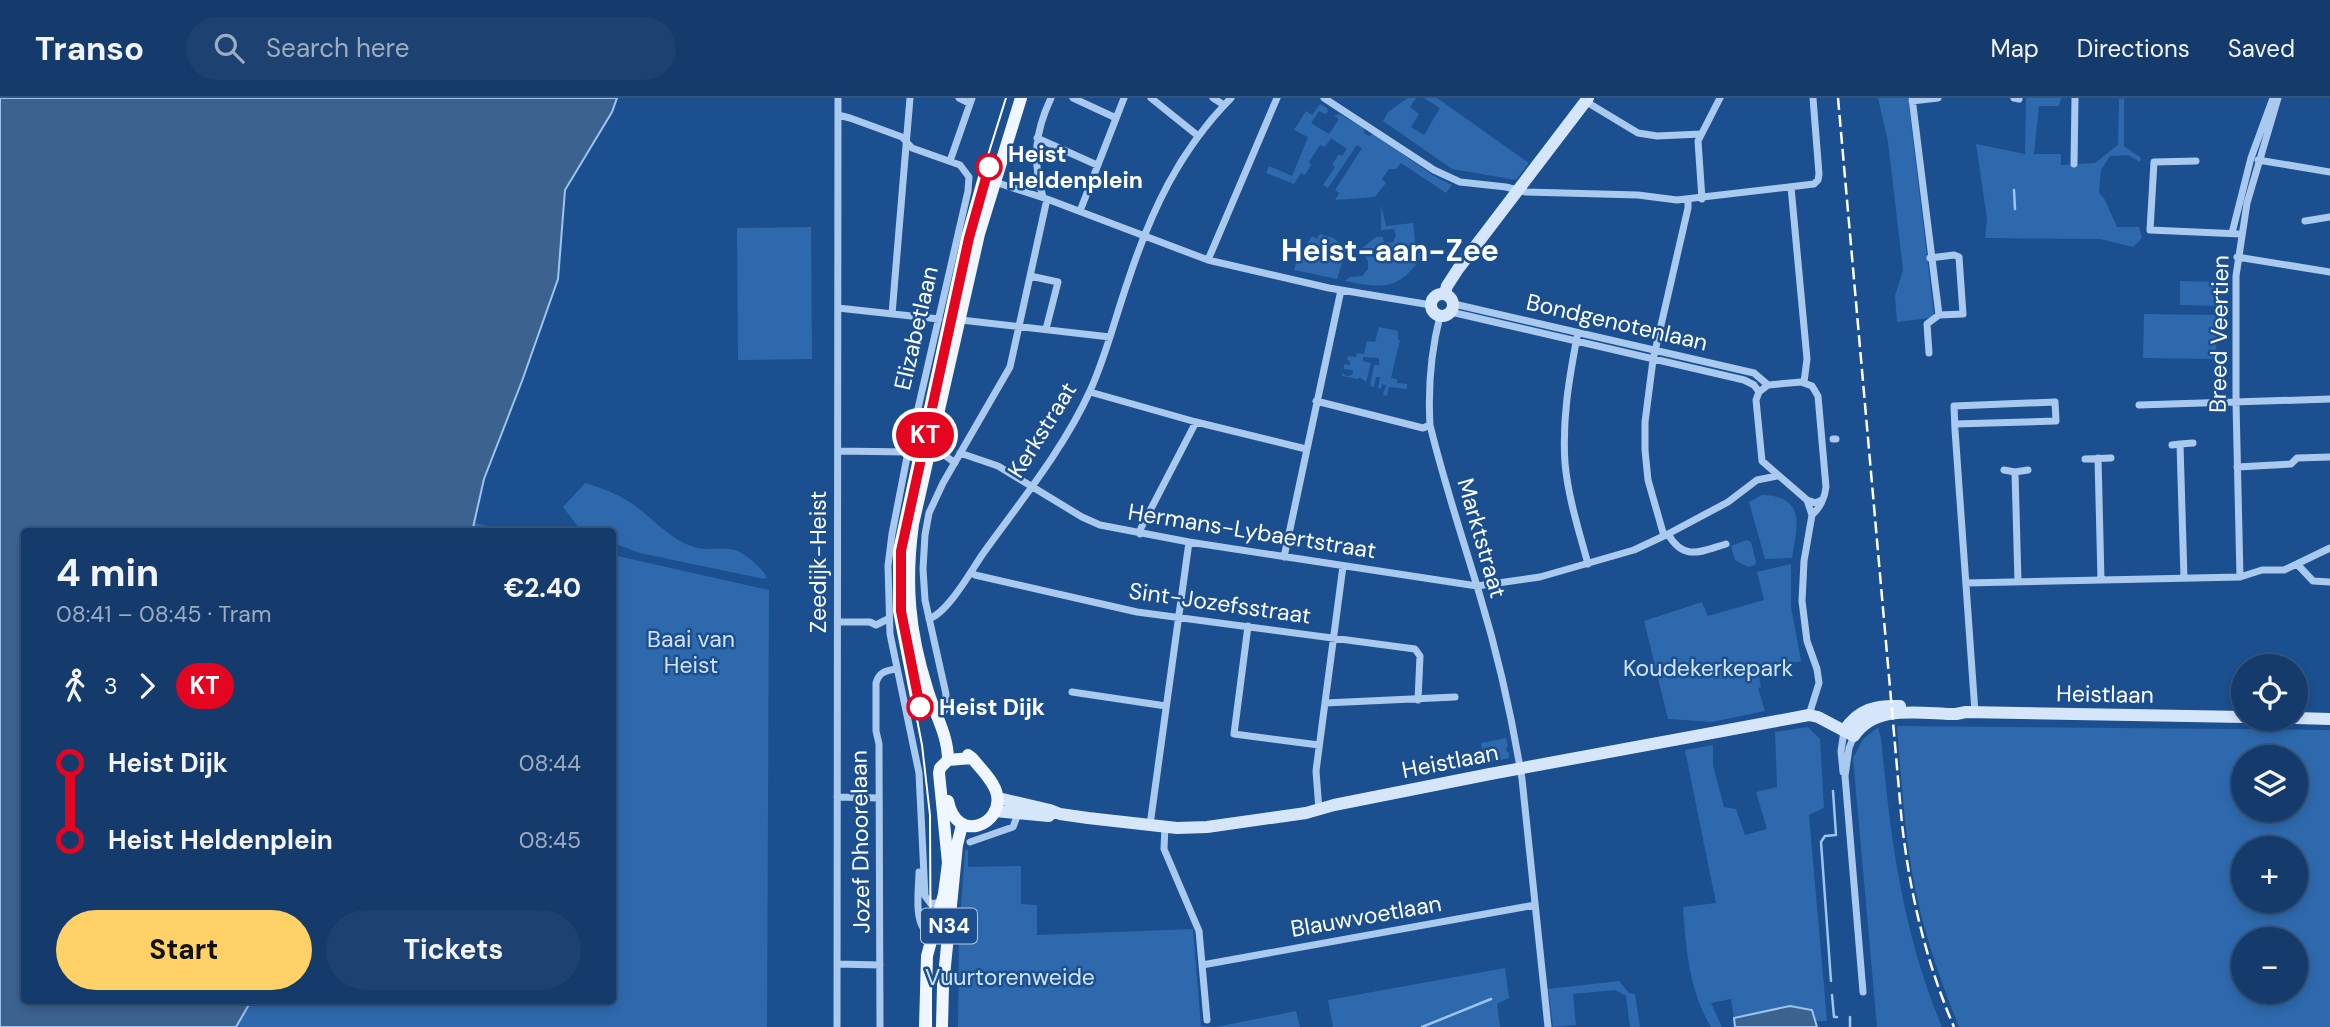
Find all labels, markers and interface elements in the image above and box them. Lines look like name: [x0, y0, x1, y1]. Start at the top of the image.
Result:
search box: [186, 17, 676, 80]
text: Transo: [35, 27, 144, 70]
icon: search: [210, 29, 248, 67]
text: Search here: [266, 31, 410, 65]
text: Map: [1991, 33, 2039, 64]
text: Directions: [2077, 33, 2190, 64]
text: Saved: [2228, 33, 2295, 64]
place label: Heist Heldenplein: [1008, 139, 1143, 195]
marker: Heist Heldenplein: [976, 154, 1002, 180]
district label: Heist-aan-Zee: [1281, 231, 1499, 270]
street label: Breed Veertien: [2203, 255, 2235, 413]
street label: Elizabetlaan: [887, 263, 945, 393]
street label: Bondgenotenlaan: [1523, 287, 1711, 357]
street label: Kerkstraat: [1001, 376, 1083, 484]
line badge: KT: [894, 412, 956, 458]
text: KT: [910, 419, 940, 450]
street label: Marktstraat: [1451, 475, 1513, 601]
street label: Zeedijk-Heist: [803, 491, 833, 633]
street label: Hermans-Lybaertstraat: [1126, 497, 1378, 565]
text: 4 min: [56, 548, 159, 598]
text: €2.40: [504, 571, 581, 605]
street label: Sint-Jozefsstraat: [1127, 575, 1313, 631]
text: 08:41 – 08:45 · Tram: [56, 599, 271, 629]
park label: Baai van Heist: [647, 624, 735, 680]
park label: Koudekerkepark: [1623, 653, 1793, 683]
map controls: [2231, 654, 2308, 1004]
button: locate: [2231, 654, 2308, 731]
icon: walk: [56, 667, 94, 705]
icon: forward: [128, 667, 166, 705]
text: KT: [190, 670, 220, 701]
text: 3: [104, 671, 118, 701]
street label: Heistlaan: [2056, 678, 2154, 710]
place label: Heist Dijk: [939, 692, 1045, 722]
marker: Heist Dijk: [907, 694, 933, 720]
street label: Heistlaan: [1399, 737, 1501, 785]
button: layers: [2231, 745, 2308, 822]
text: Heist Dijk: [108, 746, 228, 780]
text: 08:44: [519, 748, 581, 778]
street label: Jozef Dhoorelaan: [843, 750, 877, 934]
text: Heist Heldenplein: [108, 823, 333, 857]
text: 08:45: [519, 825, 581, 855]
button: +: [2231, 836, 2308, 913]
street label: Blauwvoetlaan: [1288, 888, 1444, 944]
road number: N34: [921, 908, 977, 944]
button: Start: [56, 910, 312, 990]
button: Tickets: [326, 910, 581, 990]
button: −: [2231, 927, 2308, 1004]
park label: Vuurtorenweide: [925, 962, 1095, 992]

